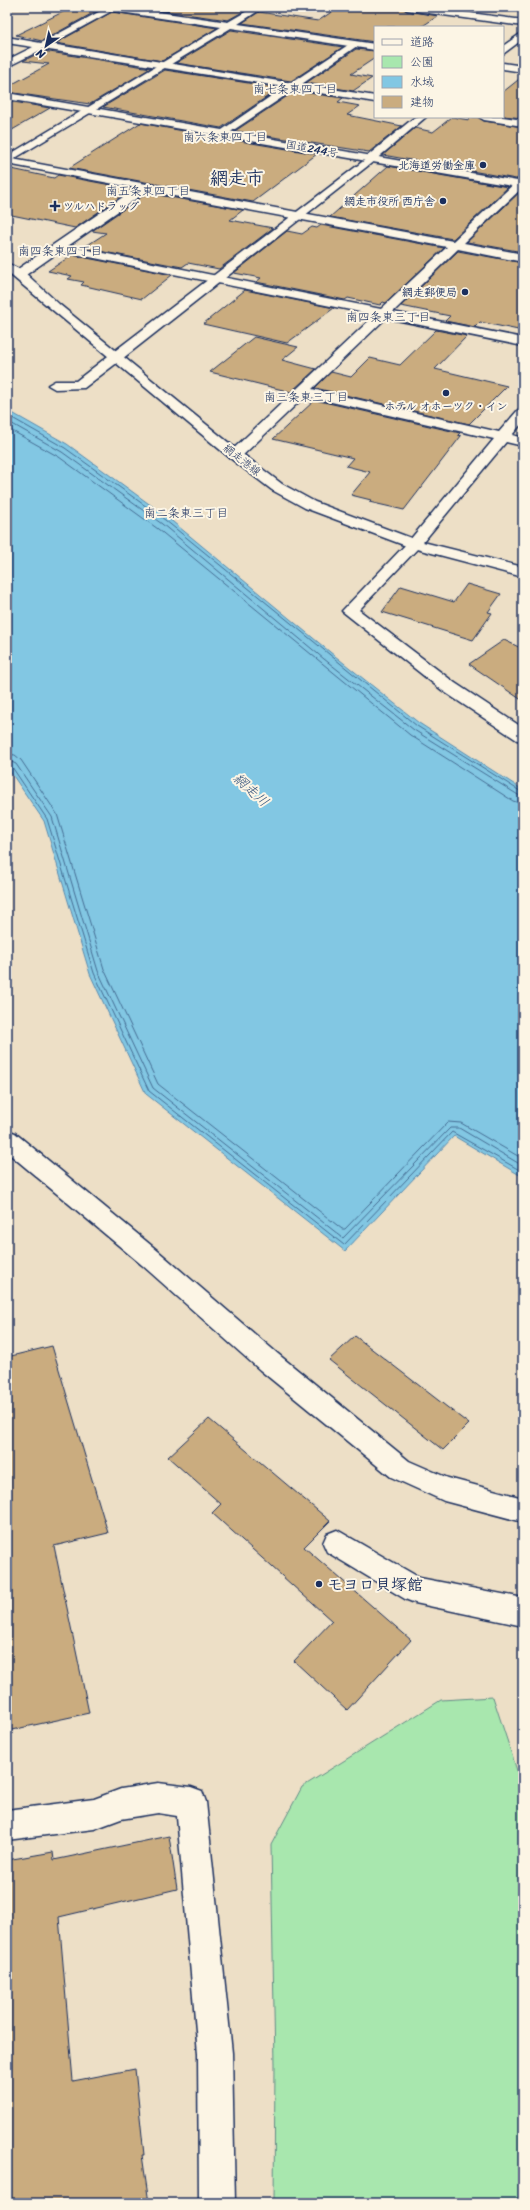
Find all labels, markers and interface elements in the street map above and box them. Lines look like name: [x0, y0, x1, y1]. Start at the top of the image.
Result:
north arrow: [26, 26, 66, 66]
legend: [374, 26, 504, 118]
text: 道路: [410, 31, 434, 53]
text: N: [32, 44, 50, 64]
text: 公園: [410, 51, 434, 73]
text: 水域: [410, 71, 434, 93]
district label: 南七条東四丁目: [253, 78, 337, 100]
text: 建物: [410, 91, 434, 113]
district label: 南六条東四丁目: [183, 126, 267, 148]
street label: 国道244号: [284, 135, 340, 163]
place label: 北海道労働金庫: [398, 156, 475, 175]
marker: 北海道労働金庫: [478, 160, 488, 170]
district label: 網走市: [210, 162, 264, 194]
district label: 南五条東四丁目: [106, 180, 190, 202]
place label: 網走市役所 西庁舎: [344, 192, 435, 211]
marker: 網走市役所 西庁舎: [438, 196, 448, 206]
place label: ツルハドラッグ: [63, 197, 139, 216]
marker: ツルハドラッグ: [50, 201, 60, 211]
district label: 南四条東四丁目: [18, 240, 102, 262]
place label: 網走郵便局: [402, 283, 457, 302]
marker: 網走郵便局: [460, 287, 470, 297]
district label: 南四条東三丁目: [346, 306, 430, 328]
district label: 南三条東三丁目: [264, 386, 348, 408]
marker: ホテル オホーツク・イン: [441, 388, 451, 398]
place label: ホテル オホーツク・イン: [385, 397, 507, 416]
street label: 網走港線: [219, 439, 265, 481]
district label: 南二条東三丁目: [144, 502, 228, 524]
water label: 網走川: [227, 767, 275, 813]
place label: モヨロ貝塚館: [327, 1570, 423, 1599]
marker: モヨロ貝塚館: [314, 1579, 324, 1589]

